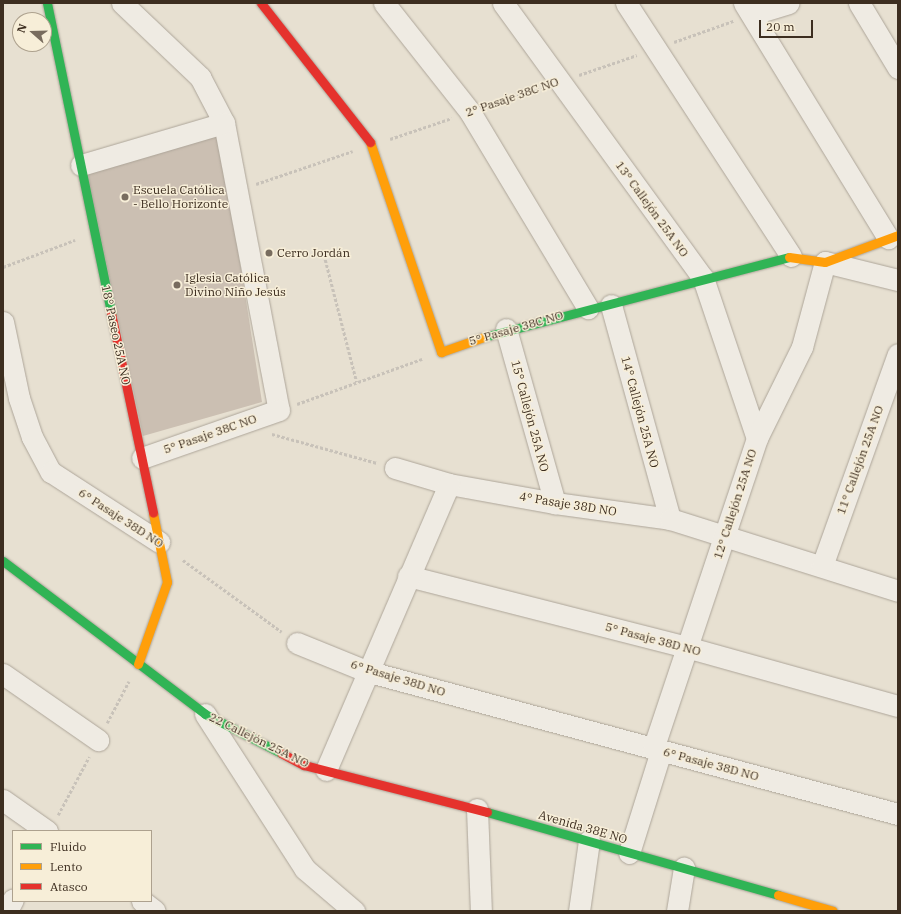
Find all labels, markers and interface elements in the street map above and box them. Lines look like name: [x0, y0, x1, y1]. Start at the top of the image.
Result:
north arrow: [12, 12, 52, 52]
scale bar: [761, 12, 815, 38]
text: 20 m: [766, 19, 795, 34]
text: N: [14, 22, 30, 35]
street label: 2° Pasaje 38C NO: [464, 74, 560, 120]
street label: 13° Callejón 25A NO: [612, 158, 692, 260]
place label: Escuela Católica - Bello Horizonte: [133, 183, 228, 211]
marker: Escuela Católica - Bello Horizonte: [120, 192, 130, 202]
place label: Cerro Jordán: [277, 246, 350, 260]
marker: Cerro Jordán: [264, 248, 274, 258]
place label: Iglesia Católica Divino Niño Jesús: [185, 271, 286, 299]
marker: Iglesia Católica Divino Niño Jesús: [172, 280, 182, 290]
street label: 18° Paseo 25A NO: [98, 284, 134, 386]
street label: 5° Pasaje 38C NO: [467, 308, 565, 348]
street label: 14° Callejón 25A NO: [618, 355, 662, 469]
street label: 15° Callejón 25A NO: [508, 359, 552, 473]
street label: 11° Callejón 25A NO: [834, 404, 886, 516]
street label: 5° Pasaje 38C NO: [162, 411, 258, 457]
street label: 12° Callejón 25A NO: [710, 447, 760, 561]
street label: 6° Pasaje 38D NO: [76, 485, 166, 551]
street label: 4° Pasaje 38D NO: [518, 489, 618, 519]
street label: 5° Pasaje 38D NO: [604, 619, 702, 659]
street label: 6° Pasaje 38D NO: [349, 657, 447, 699]
street label: 22 Callejón 25A NO: [207, 710, 311, 770]
street label: 6° Pasaje 38D NO: [662, 744, 760, 784]
street label: Avenida 38E NO: [537, 807, 629, 847]
legend: [12, 830, 152, 902]
text: Fluido: [50, 839, 86, 854]
text: Lento: [50, 859, 82, 874]
text: Atasco: [50, 879, 88, 894]

